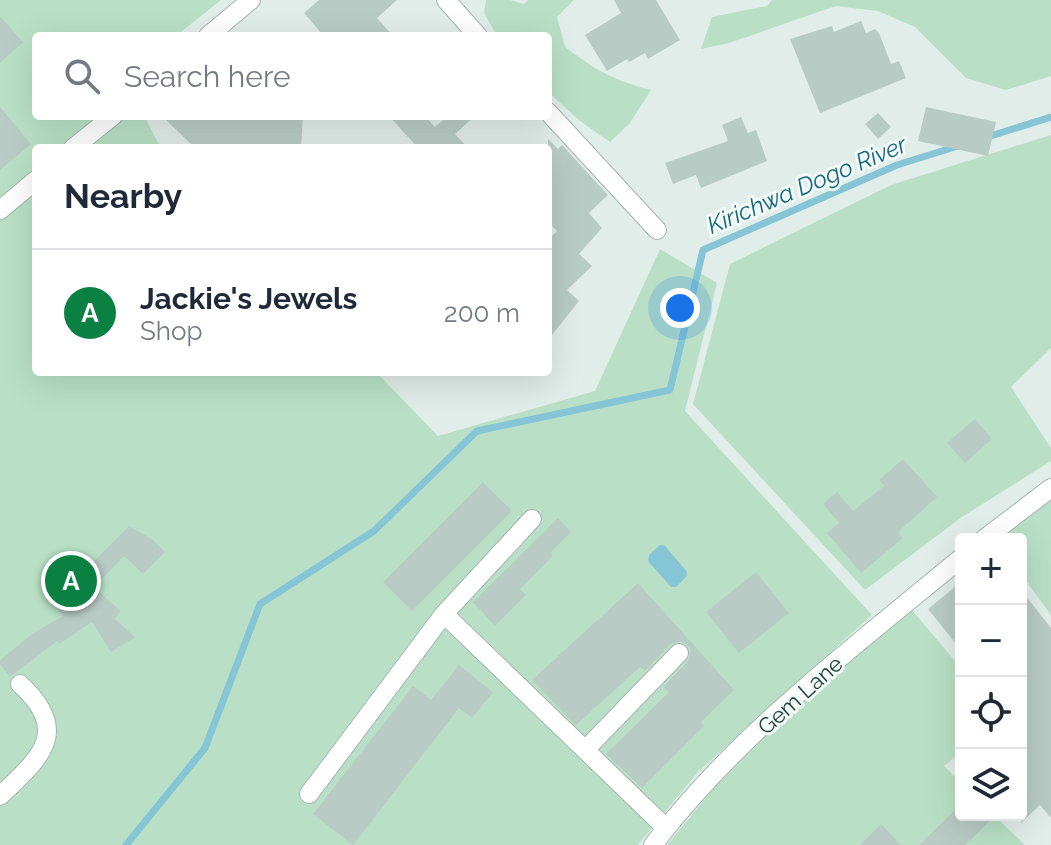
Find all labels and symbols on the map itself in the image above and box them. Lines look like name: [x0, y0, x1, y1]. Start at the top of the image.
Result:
water label: Kirichwa Dogo River: [703, 129, 912, 240]
your location: [660, 288, 700, 328]
pin: A: [45, 551, 97, 611]
street label: Gem Lane: [752, 650, 848, 740]

